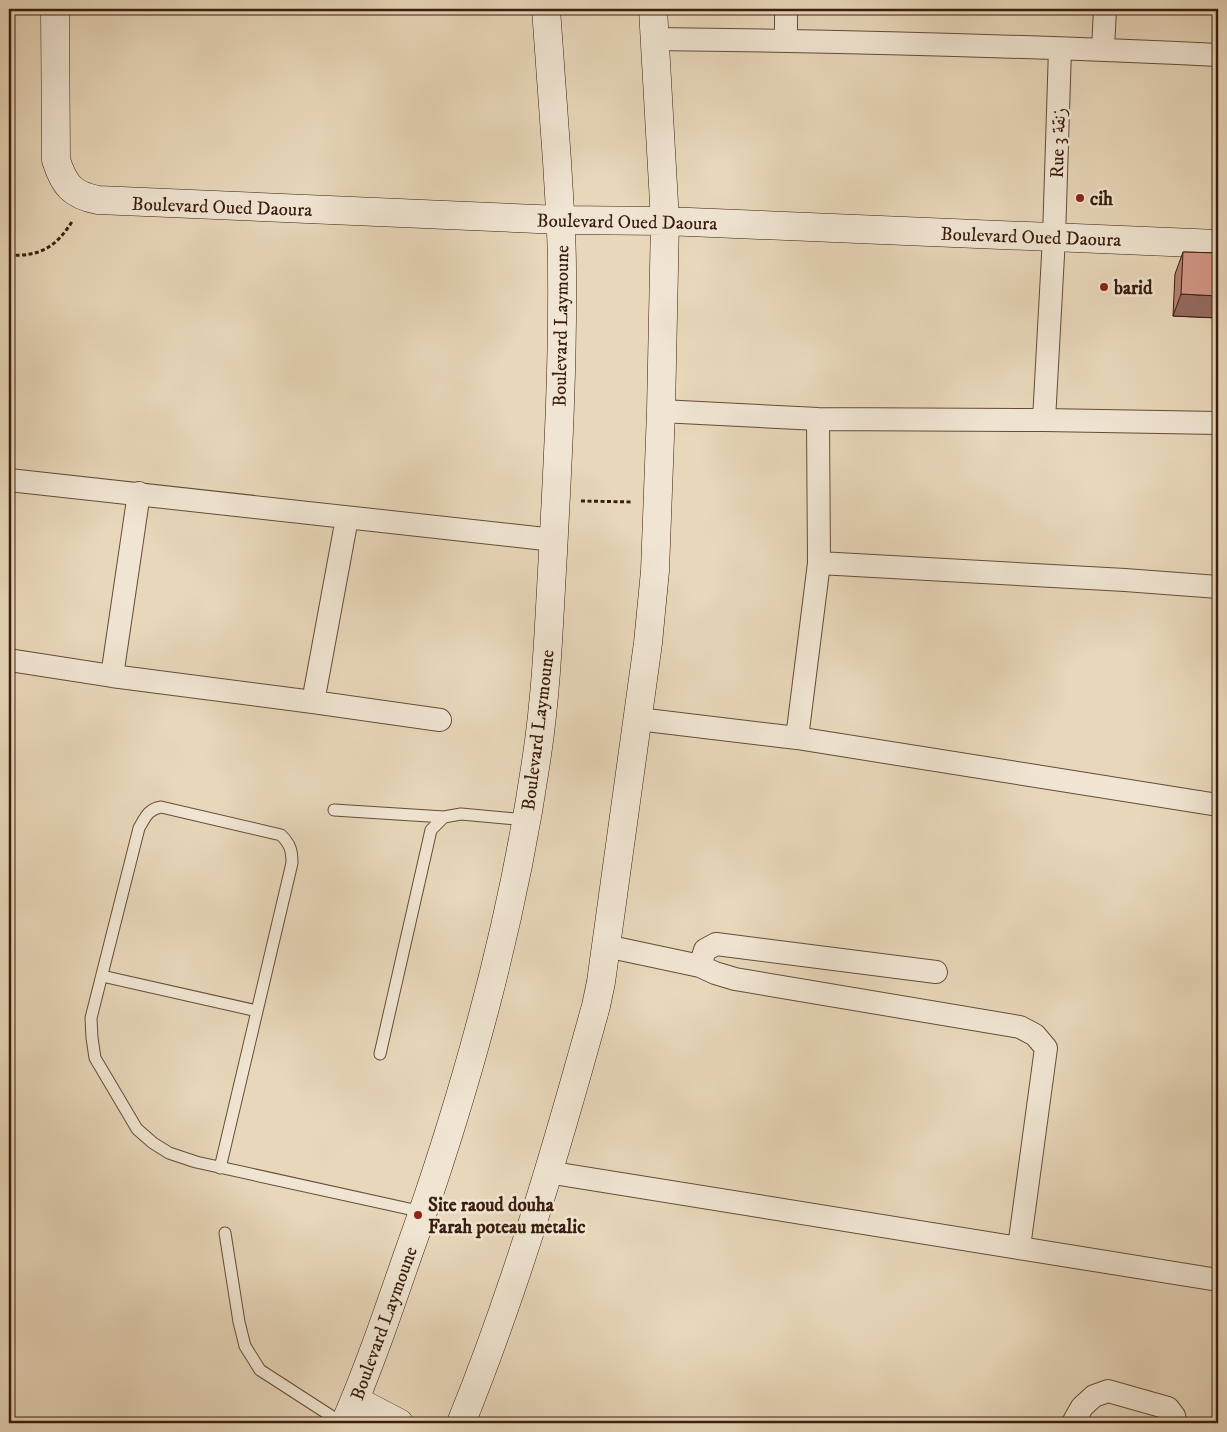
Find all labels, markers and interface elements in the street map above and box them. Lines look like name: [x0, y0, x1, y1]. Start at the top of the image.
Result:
street label: Rue 3 زنقة: [1046, 107, 1071, 179]
place label: cih: [1090, 188, 1114, 211]
marker: cih: [1074, 192, 1086, 204]
street label: Boulevard Oued Daoura: [131, 193, 313, 222]
street label: Boulevard Oued Daoura: [536, 209, 718, 236]
street label: Boulevard Oued Daoura: [940, 223, 1122, 252]
street label: Boulevard Laymoune: [549, 245, 574, 407]
place label: barid: [1113, 277, 1153, 300]
marker: barid: [1098, 281, 1110, 293]
street label: Boulevard Laymoune: [517, 648, 560, 812]
place label: Site raoud douha Farah poteau metalic: [428, 1194, 585, 1239]
marker: Site raoud douha Farah poteau metalic: [412, 1209, 424, 1221]
street label: Boulevard Laymoune: [346, 1243, 423, 1404]

